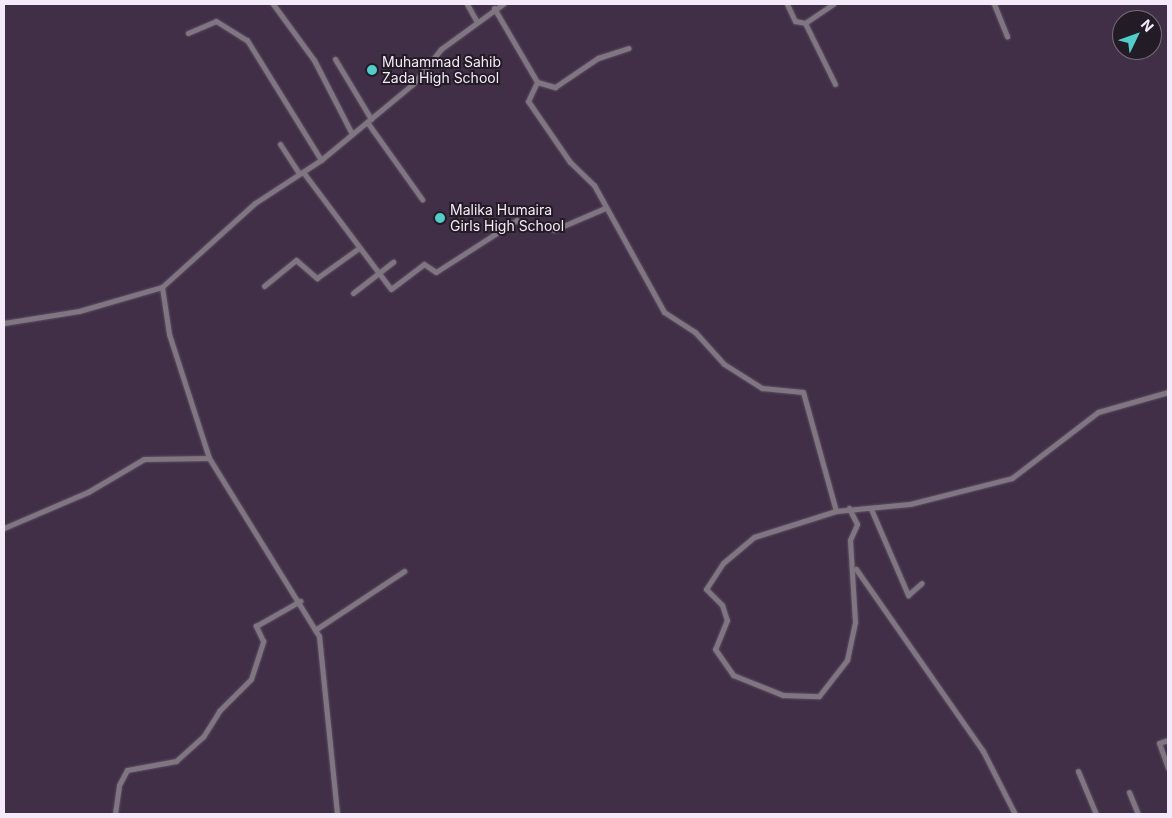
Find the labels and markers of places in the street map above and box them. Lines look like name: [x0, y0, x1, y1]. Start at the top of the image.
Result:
place label: Muhammad Sahib Zada High School: [382, 54, 501, 86]
marker: Muhammad Sahib Zada High School: [366, 64, 378, 76]
place label: Malika Humaira Girls High School: [450, 202, 564, 234]
marker: Malika Humaira Girls High School: [434, 212, 446, 224]

